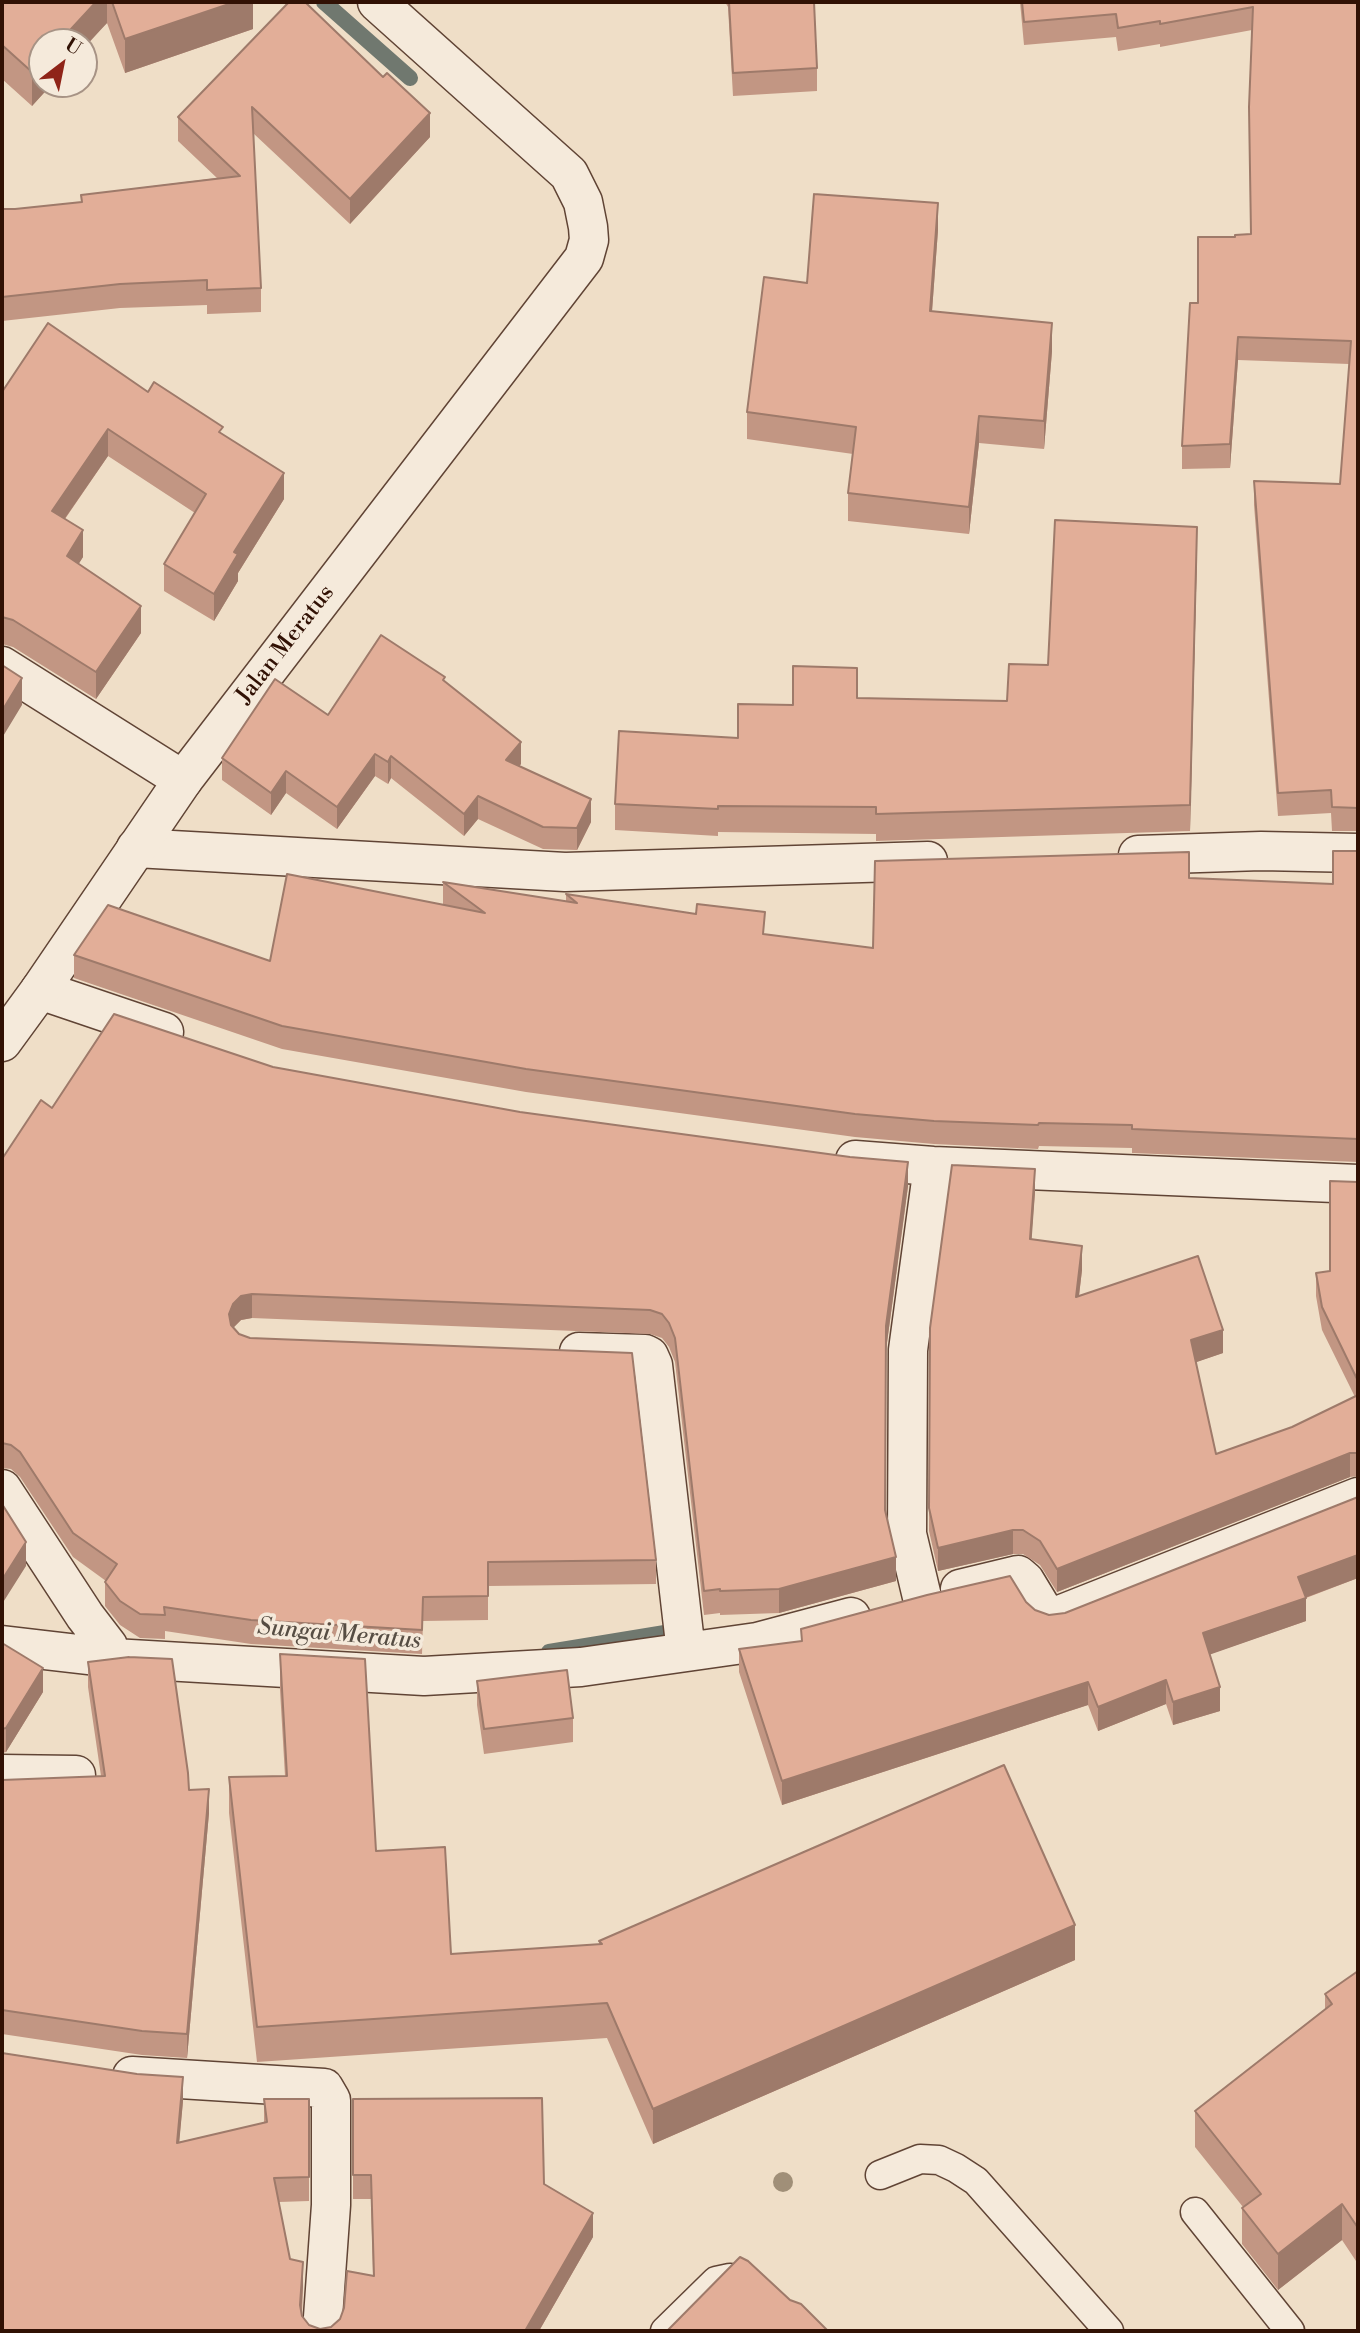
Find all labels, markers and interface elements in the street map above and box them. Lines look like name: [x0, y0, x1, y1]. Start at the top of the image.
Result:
north arrow: [28, 28, 98, 98]
text: U: [60, 33, 86, 61]
street label: Jalan Meratus: [231, 580, 341, 710]
water label: Sungai Meratus: [256, 1614, 422, 1656]

